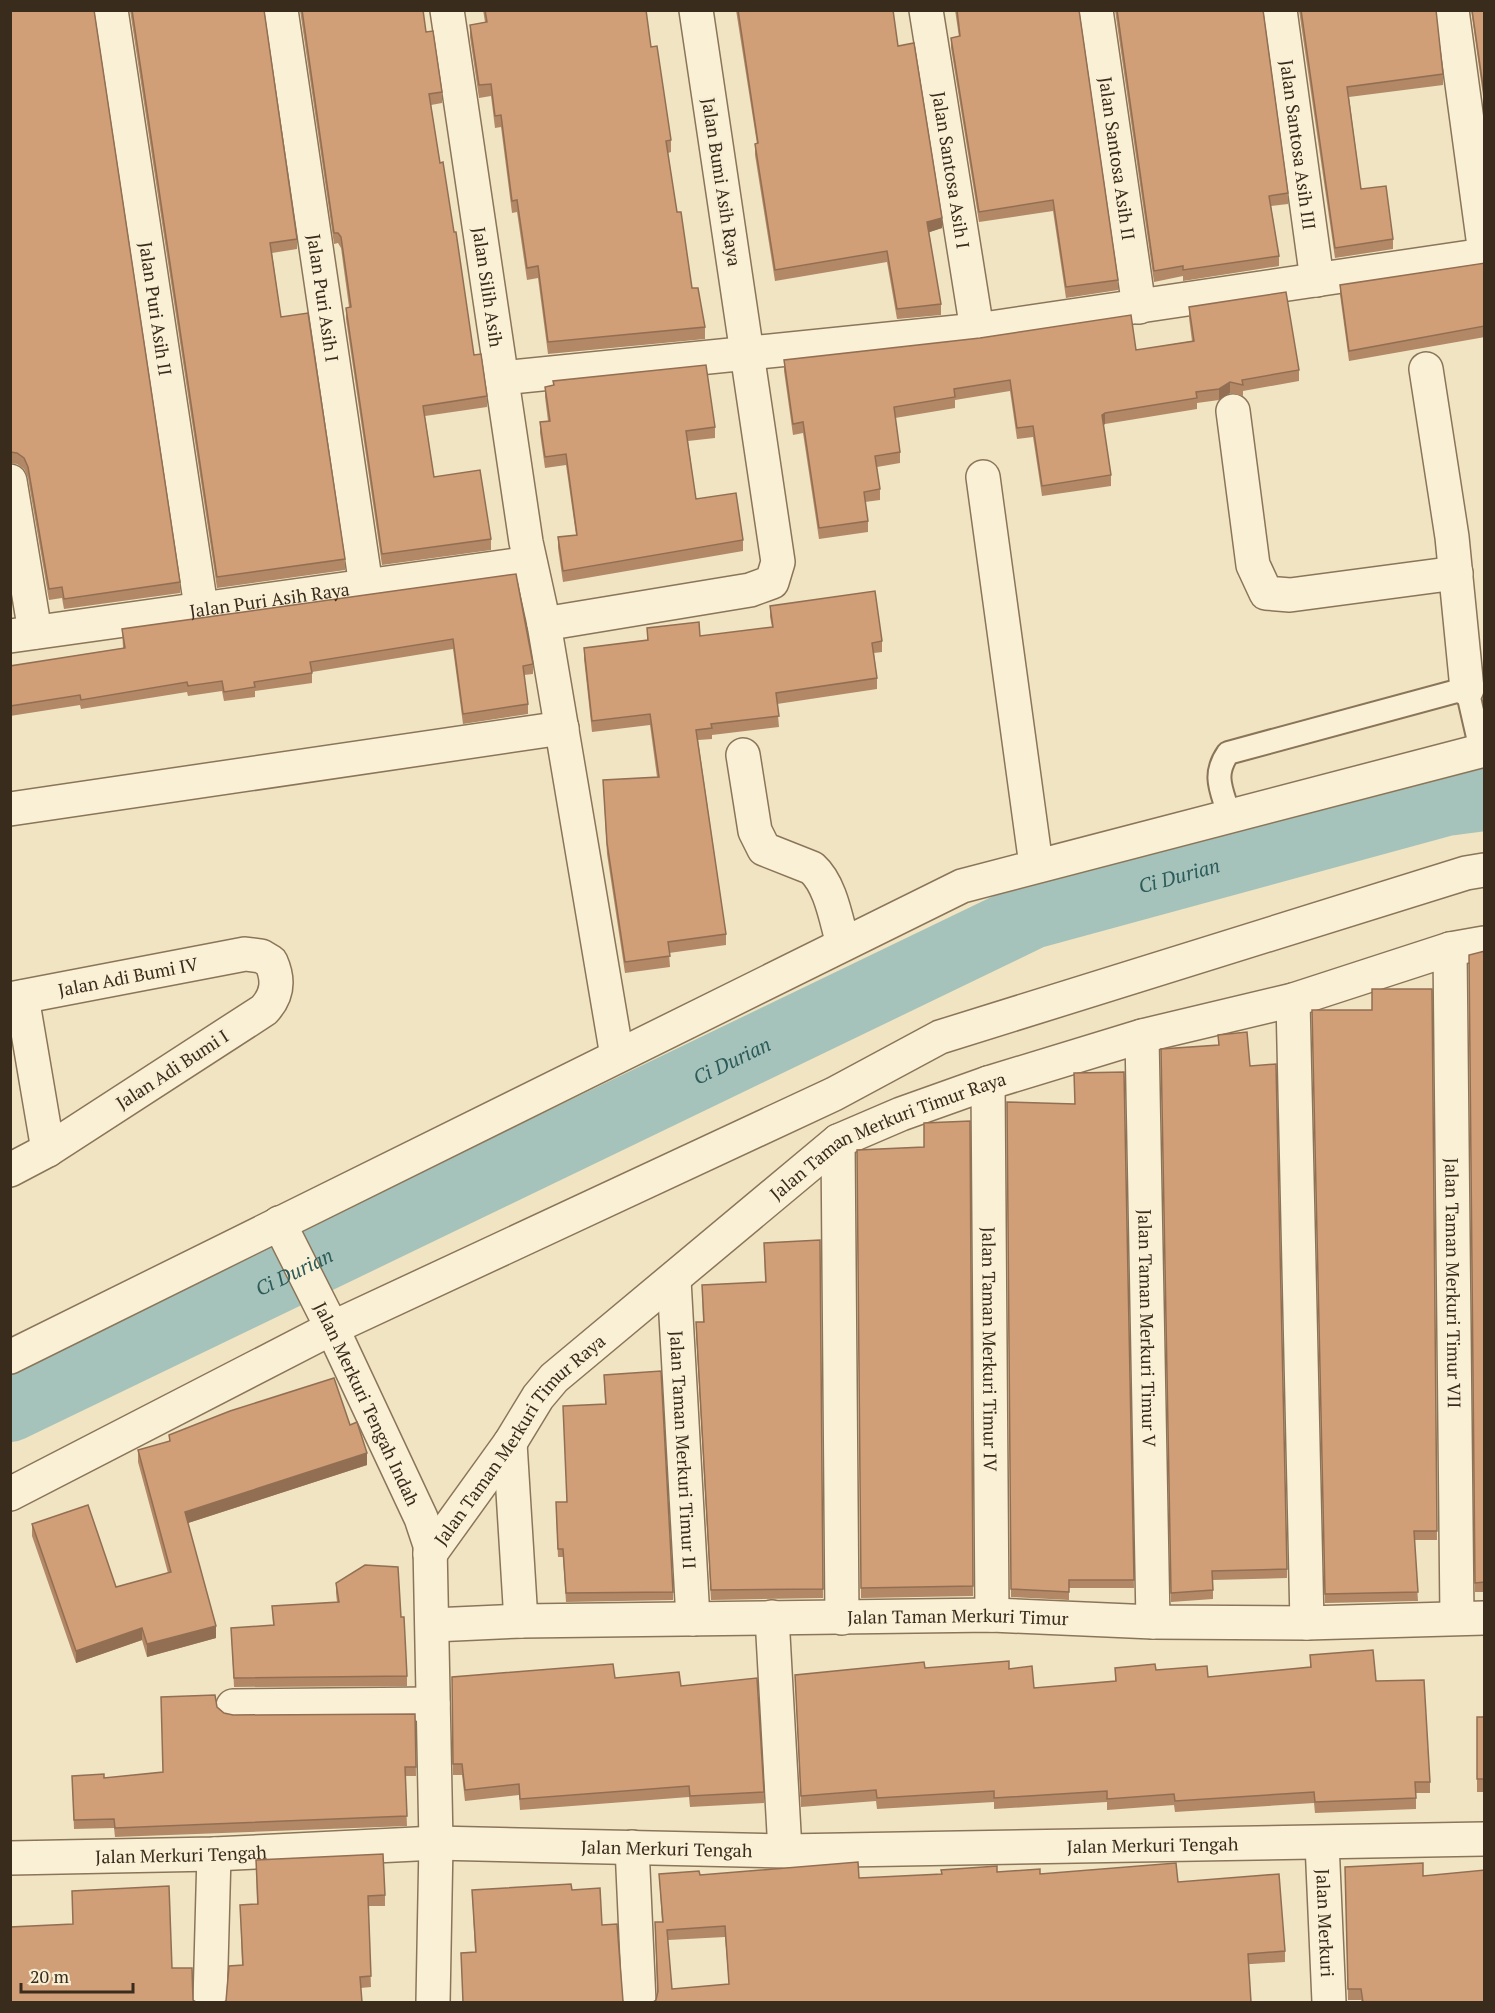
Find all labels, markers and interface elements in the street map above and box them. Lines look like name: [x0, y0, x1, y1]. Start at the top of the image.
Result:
street label: Jalan Santosa Asih III: [1275, 58, 1322, 231]
street label: Jalan Santosa Asih II: [1094, 75, 1141, 242]
street label: Jalan Santosa Asih I: [927, 90, 976, 250]
street label: Jalan Bumi Asih Raya: [697, 96, 747, 268]
street label: Jalan Silih Asih: [467, 225, 509, 349]
street label: Jalan Puri Asih I: [302, 232, 345, 363]
street label: Jalan Puri Asih II: [134, 240, 178, 377]
street label: Jalan Puri Asih Raya: [188, 576, 351, 623]
water label: Ci Durian: [1135, 851, 1223, 899]
street label: Jalan Adi Bumi IV: [56, 951, 201, 1002]
street label: Jalan Adi Bumi I: [111, 1024, 233, 1114]
water label: Ci Durian: [688, 1030, 775, 1090]
street label: Jalan Taman Merkuri Timur Raya: [764, 1066, 1009, 1205]
street label: Jalan Taman Merkuri Timur VII: [1440, 1158, 1467, 1408]
street label: Jalan Taman Merkuri Timur V: [1133, 1209, 1162, 1448]
street label: Jalan Taman Merkuri Timur IV: [977, 1227, 1003, 1472]
water label: Ci Durian: [250, 1241, 337, 1301]
street label: Jalan Merkuri Tengah Indah: [309, 1298, 426, 1510]
street label: Jalan Taman Merkuri Timur Raya: [428, 1329, 610, 1550]
street label: Jalan Taman Merkuri Timur II: [665, 1330, 702, 1570]
street label: Jalan Taman Merkuri Timur: [847, 1603, 1069, 1630]
street label: Jalan Merkuri Tengah: [1066, 1831, 1239, 1858]
street label: Jalan Merkuri Tengah: [581, 1834, 753, 1862]
street label: Jalan Merkuri Tengah: [95, 1839, 268, 1868]
street label: Jalan Merkuri: [1311, 1868, 1340, 1978]
scale bar: [21, 1956, 134, 1994]
text: 20 m: [30, 1964, 70, 1988]

